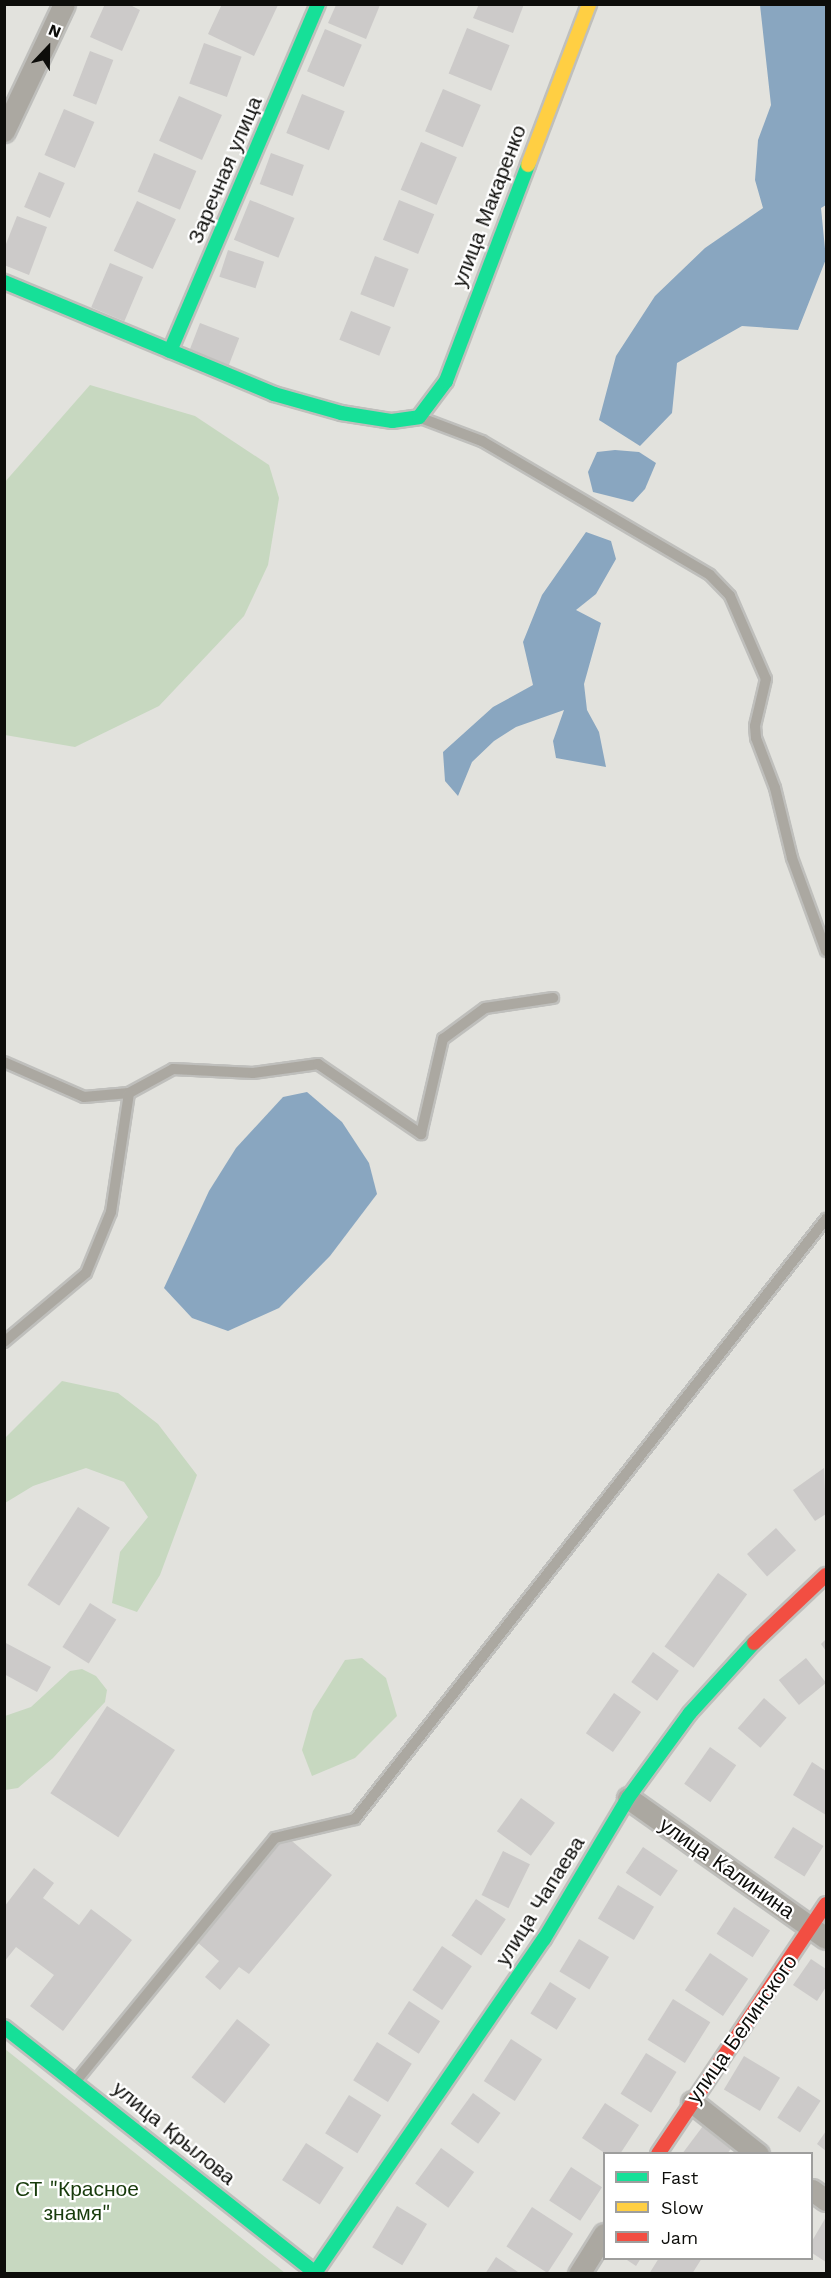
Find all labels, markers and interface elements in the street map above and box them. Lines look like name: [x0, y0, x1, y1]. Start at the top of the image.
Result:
north arrow: [18, 18, 78, 78]
text: N: [46, 20, 64, 42]
street label: Заречная улица: [183, 93, 267, 247]
street label: улица Макаренко: [446, 121, 532, 291]
street label: улица Калинина: [654, 1812, 800, 1924]
street label: улица Чапаева: [490, 1832, 590, 1970]
street label: улица Белинского: [681, 1950, 803, 2108]
street label: улица Крылова: [108, 2076, 240, 2190]
legend: [603, 2152, 813, 2260]
text: Fast: [661, 2167, 698, 2188]
park label: СТ "Красное знамя": [15, 2176, 139, 2226]
text: Slow: [661, 2197, 704, 2218]
text: Jam: [661, 2227, 698, 2248]

